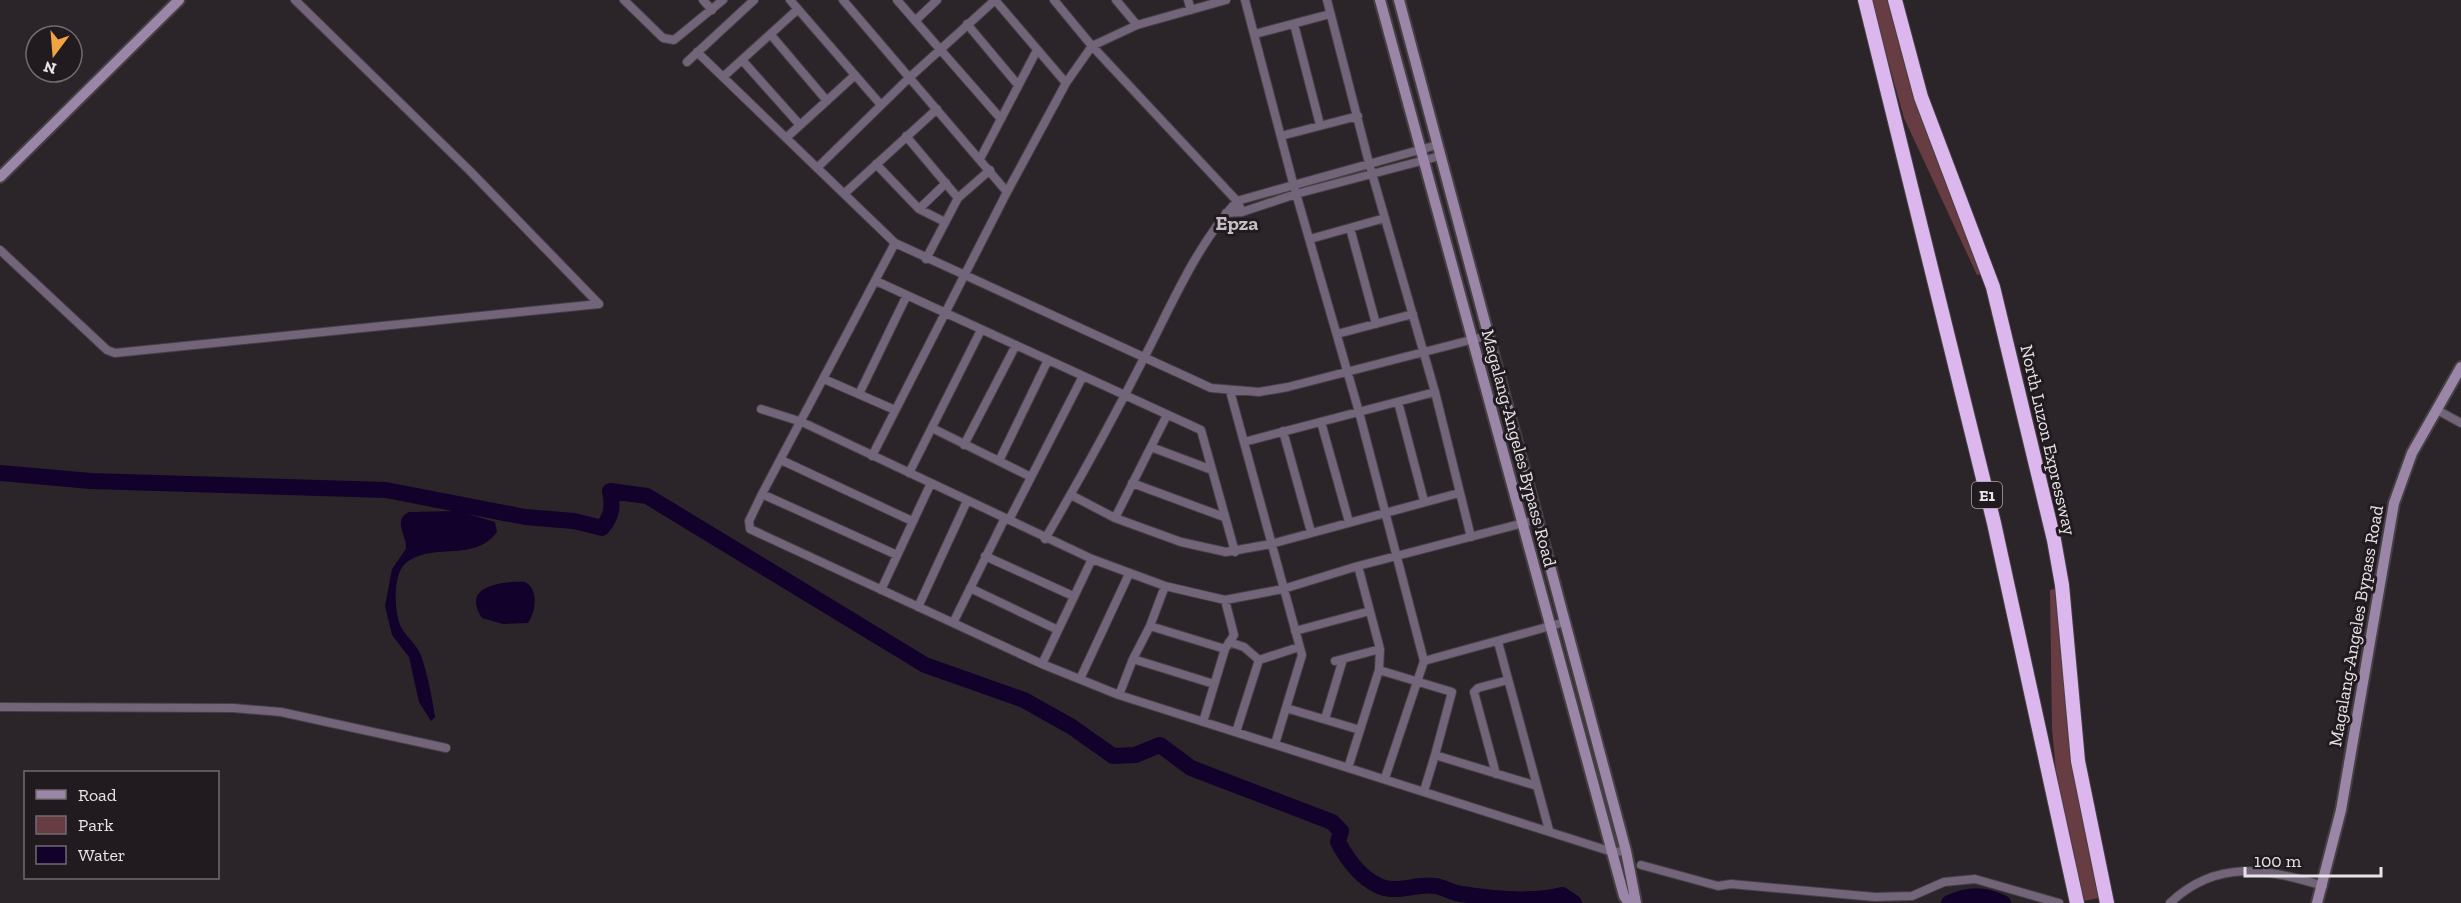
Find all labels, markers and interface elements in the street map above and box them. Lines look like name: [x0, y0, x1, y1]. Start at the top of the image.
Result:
north arrow: [24, 24, 84, 84]
text: N: [42, 57, 58, 79]
district label: Epza: [1216, 211, 1258, 235]
street label: Magalang-Angeles Bypass Road: [1477, 327, 1561, 569]
street label: North Luzon Expressway: [2015, 343, 2081, 538]
road number: E1: [1972, 482, 2002, 508]
street label: Magalang-Angeles Bypass Road: [2324, 504, 2388, 748]
legend: [24, 771, 219, 879]
text: Road: [78, 784, 117, 806]
text: Park: [78, 814, 114, 836]
scale bar: [2245, 840, 2382, 878]
text: Water: [78, 844, 125, 866]
text: 100 m: [2254, 850, 2302, 872]

